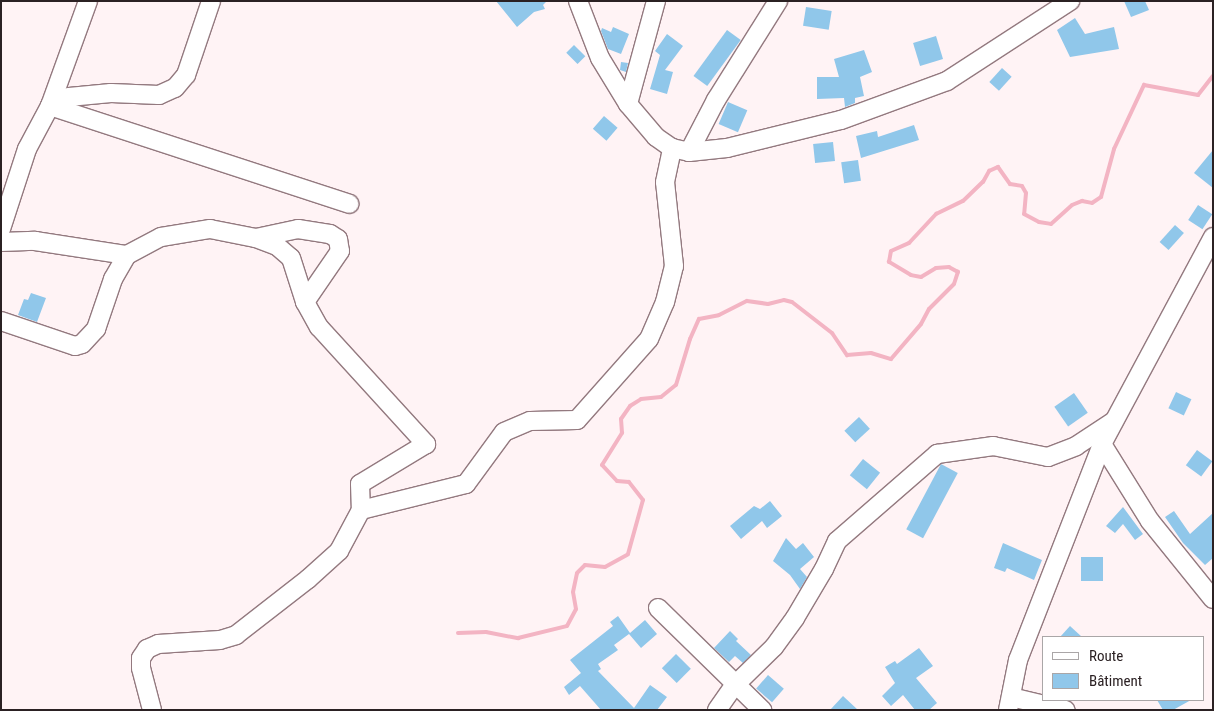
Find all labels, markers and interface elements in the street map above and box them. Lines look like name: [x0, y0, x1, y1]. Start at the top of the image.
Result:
legend: [1042, 636, 1204, 701]
text: Route: [1089, 647, 1123, 665]
text: Bâtiment: [1089, 672, 1142, 690]

